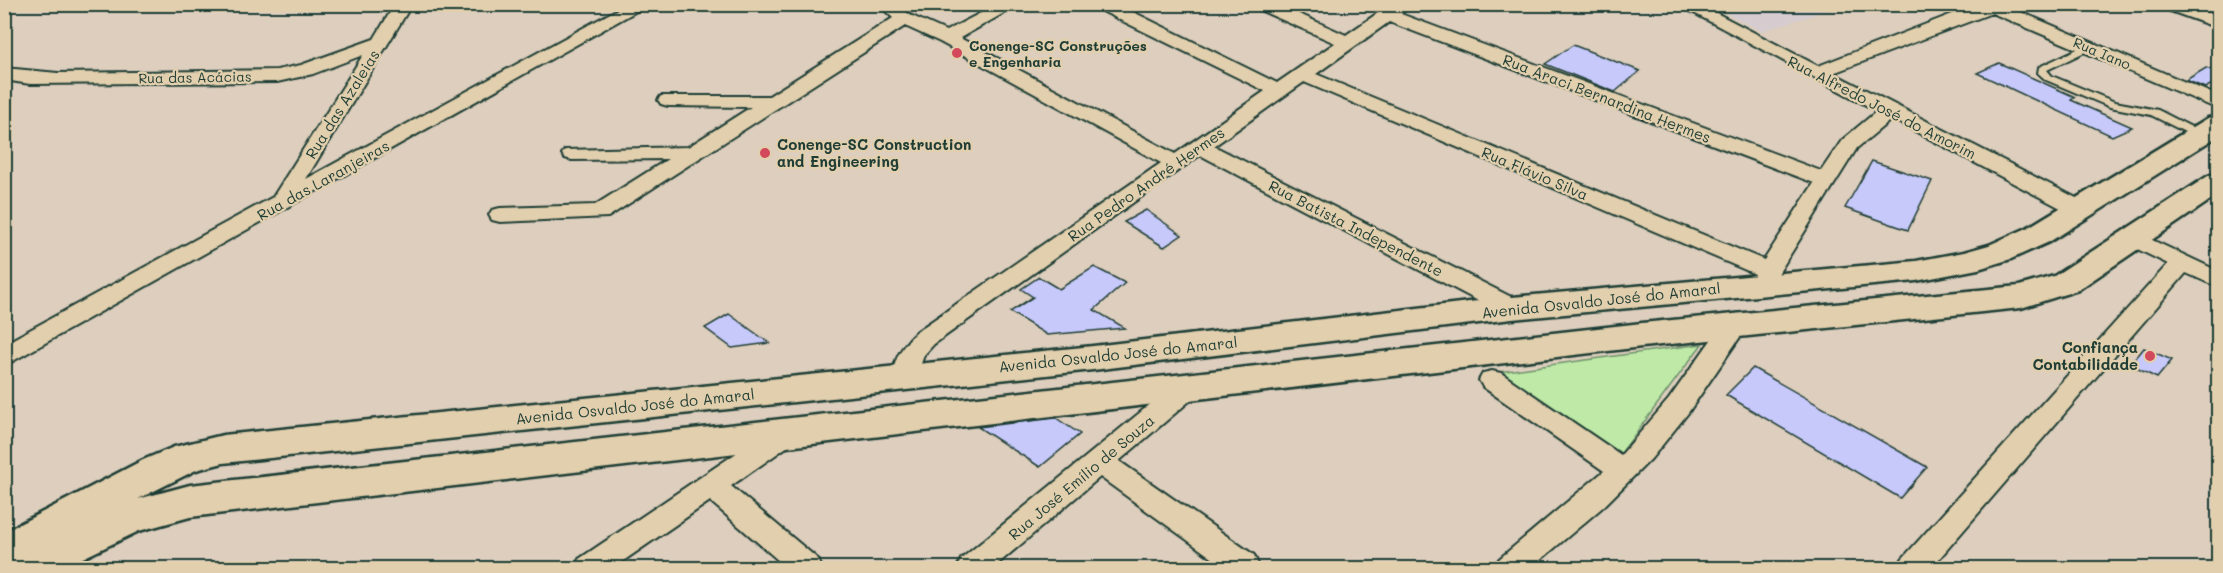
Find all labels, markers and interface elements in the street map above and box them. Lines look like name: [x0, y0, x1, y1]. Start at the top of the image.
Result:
street label: Rua Iano: [2070, 32, 2134, 74]
place label: Conenge-SC Construções e Engenharia: [969, 36, 1147, 71]
street label: Rua das Azaleias: [300, 46, 384, 162]
marker: Conenge-SC Construções e Engenharia: [950, 46, 964, 60]
street label: Rua Araci Bernardina Hermes: [1500, 49, 1714, 147]
street label: Rua Alfredo José do Amorim: [1784, 51, 1980, 163]
street label: Rua das Acácias: [138, 67, 252, 87]
street label: Rua Pedro André Hermes: [1064, 122, 1228, 246]
place label: Conenge-SC Construction and Engineering: [777, 134, 971, 171]
street label: Rua das Laranjeiras: [253, 135, 393, 225]
street label: Rua Flávio Silva: [1479, 142, 1591, 204]
marker: Conenge-SC Construction and Engineering: [758, 146, 772, 160]
street label: Rua Batista Independente: [1265, 175, 1447, 281]
street label: Avenida Osvaldo José do Amaral: [1481, 278, 1721, 322]
street label: Avenida Osvaldo José do Amaral: [998, 332, 1238, 376]
place label: Confiança Contabilidade: [2032, 337, 2138, 374]
marker: Confiança Contabilidade: [2143, 349, 2157, 363]
street label: Avenida Osvaldo José do Amaral: [515, 384, 755, 428]
street label: Rua José Emílio de Souza: [1004, 410, 1158, 544]

